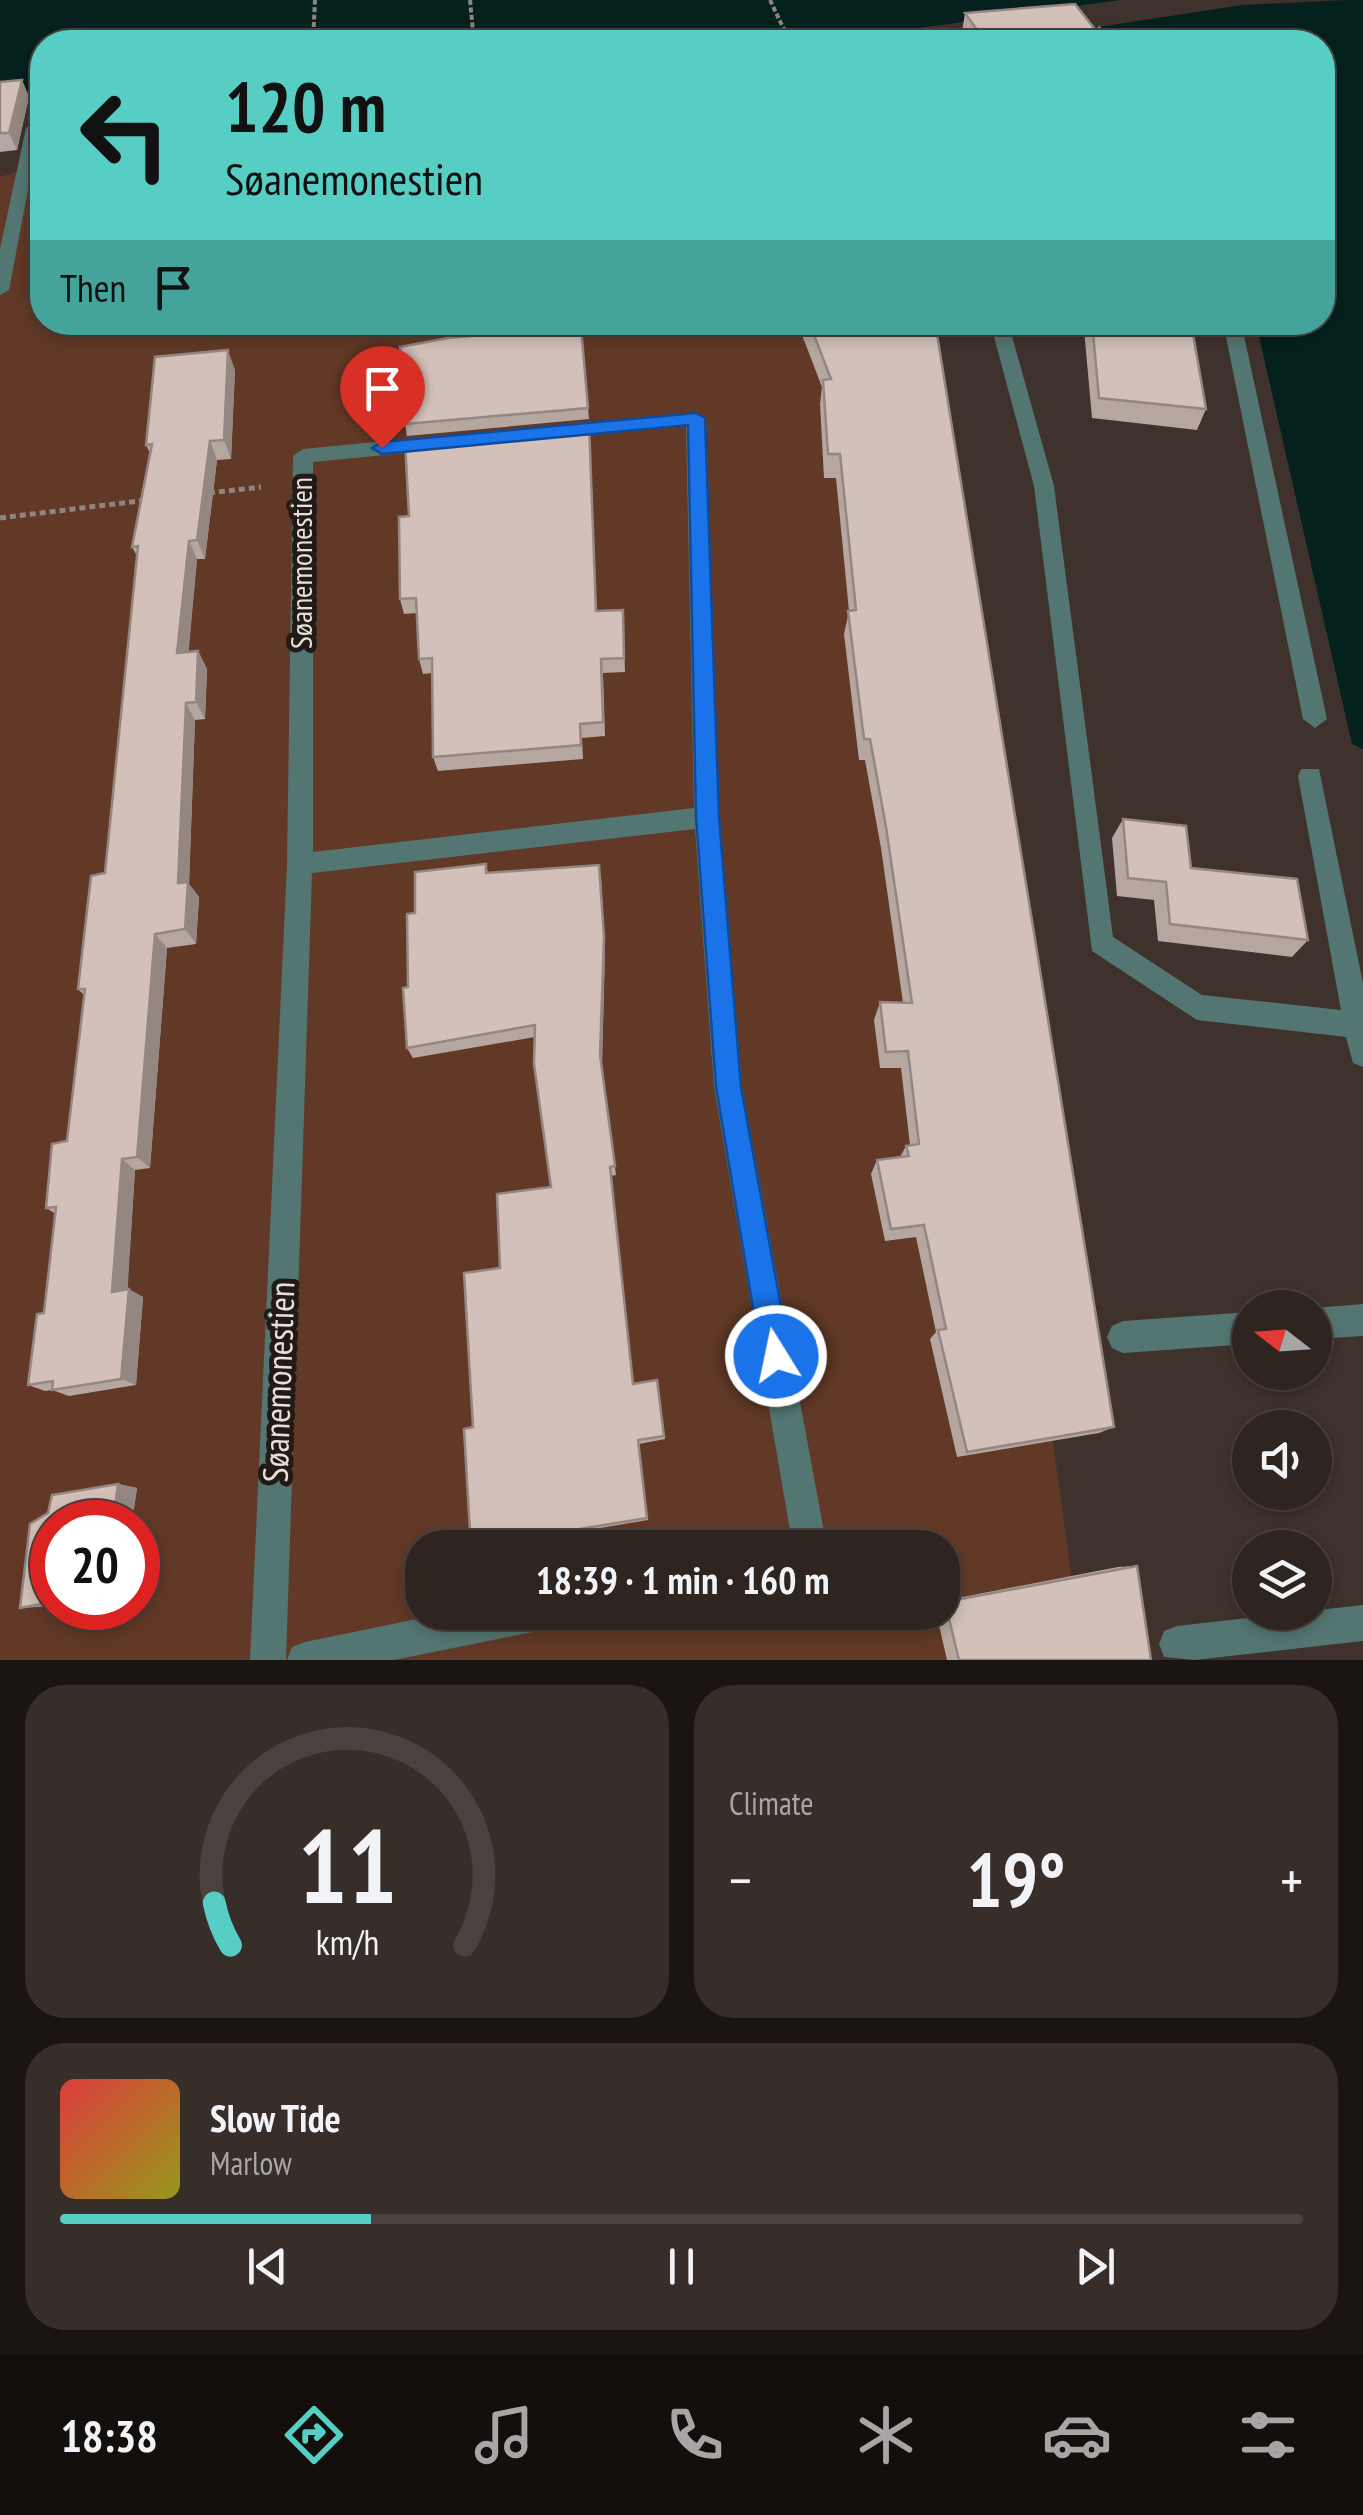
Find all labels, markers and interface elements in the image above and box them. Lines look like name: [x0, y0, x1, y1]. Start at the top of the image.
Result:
text: 120 m: [225, 61, 386, 151]
icon: left: [60, 70, 190, 200]
text: Søanemonestien: [225, 149, 483, 207]
icon: arrive: [146, 260, 201, 315]
text: Then: [60, 263, 126, 312]
pin: [340, 346, 425, 449]
icon: arrive: [355, 361, 410, 416]
street label: Søanemonestien: [281, 477, 320, 649]
street label: Søanemonestien: [252, 1281, 304, 1483]
north arrow: [1232, 1290, 1332, 1390]
map controls: [1232, 1290, 1332, 1630]
position arrow: [724, 1304, 828, 1408]
button: sound: [1232, 1410, 1332, 1510]
speed limit sign: 20: [30, 1500, 160, 1630]
button: layers: [1232, 1530, 1332, 1630]
text: 18:39 · 1 min · 160 m: [536, 1555, 829, 1604]
text: Climate: [729, 1782, 813, 1824]
text: 11: [297, 1797, 397, 1932]
text: 19°: [966, 1831, 1066, 1928]
text: −: [729, 1844, 752, 1915]
text: +: [1280, 1844, 1303, 1915]
text: km/h: [315, 1919, 379, 1965]
text: Slow Tide: [210, 2093, 341, 2142]
text: Marlow: [210, 2142, 292, 2184]
icon: previous: [240, 2239, 295, 2294]
icon: pause: [654, 2239, 709, 2294]
icon: next: [1068, 2239, 1123, 2294]
icon: directions: [279, 2400, 349, 2470]
icon: music: [469, 2400, 539, 2470]
icon: phone: [660, 2400, 730, 2470]
icon: climate: [851, 2400, 921, 2470]
icon: car: [1042, 2400, 1112, 2470]
icon: filters: [1233, 2400, 1303, 2470]
text: 18:38: [60, 2406, 158, 2464]

